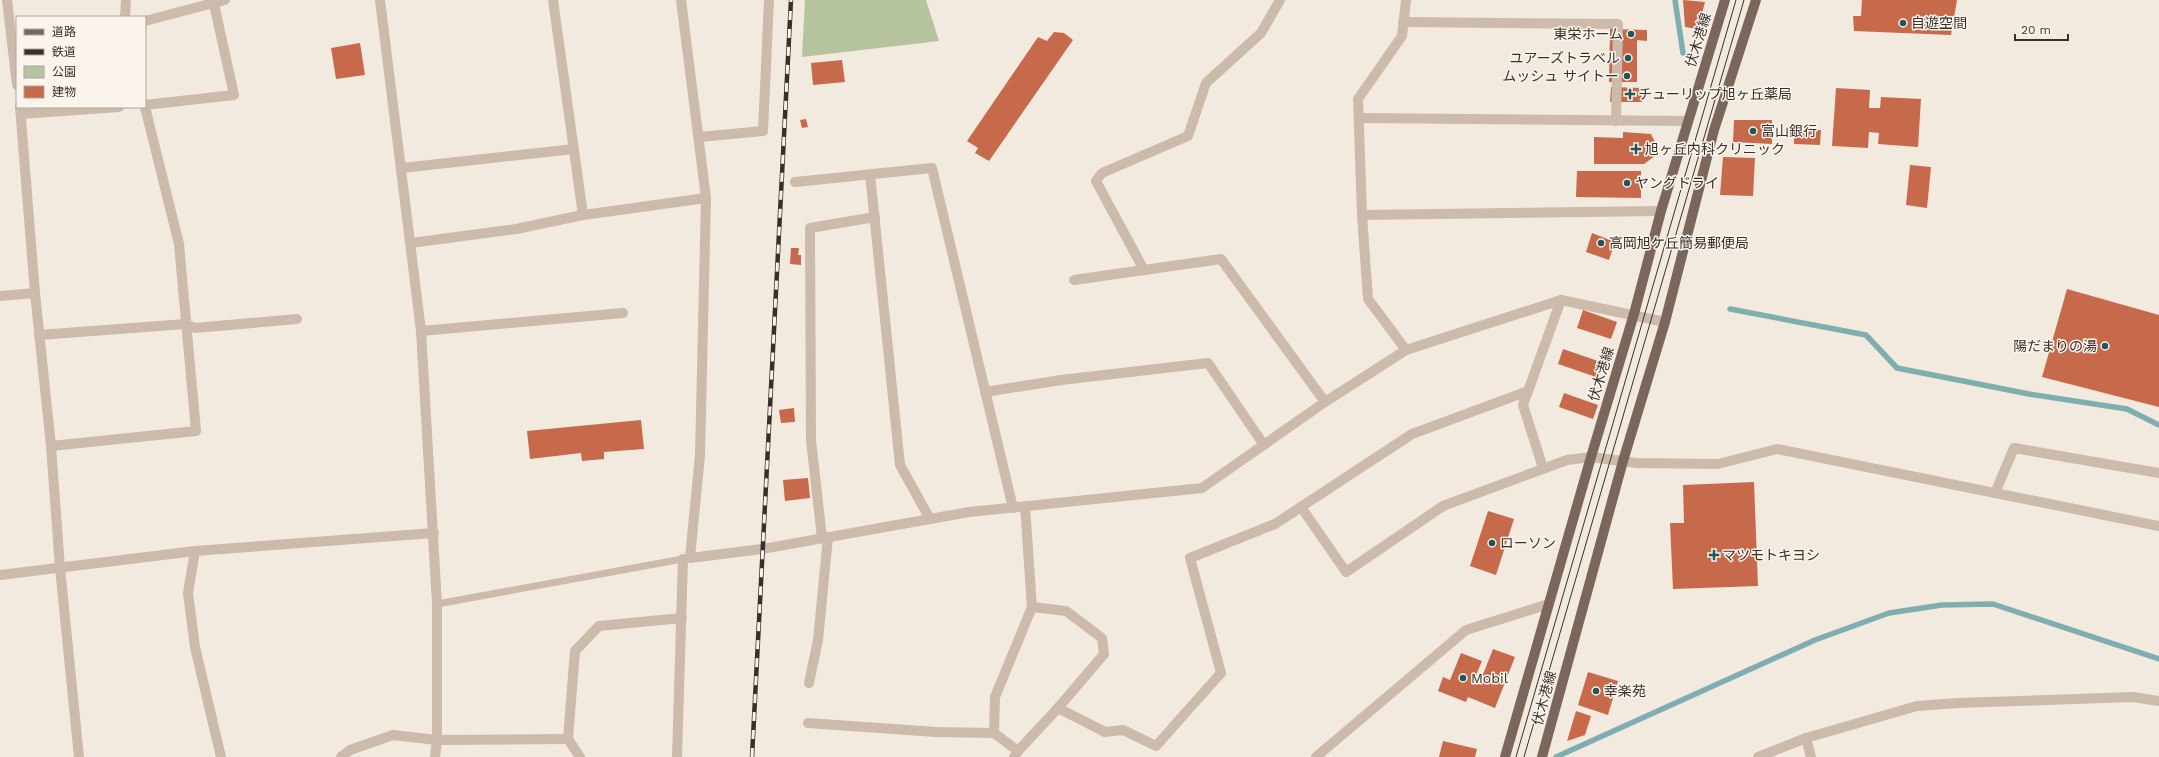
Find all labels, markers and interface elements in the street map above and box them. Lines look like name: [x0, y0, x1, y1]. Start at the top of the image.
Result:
street label: 伏木港線: [1682, 11, 1714, 69]
place label: 自遊空間: [1911, 15, 1967, 31]
legend: [16, 16, 146, 108]
scale bar: [2015, 16, 2068, 42]
marker: 自遊空間: [1898, 18, 1908, 28]
text: 20 m: [2021, 23, 2051, 37]
text: 道路: [52, 25, 76, 39]
place label: 東栄ホーム: [1553, 26, 1623, 42]
marker: 東栄ホーム: [1626, 29, 1636, 39]
text: 鉄道: [52, 45, 76, 59]
place label: ユアーズトラベル: [1510, 50, 1620, 66]
marker: ユアーズトラベル: [1623, 53, 1633, 63]
text: 公園: [52, 65, 76, 79]
place label: ムッシュ サイトー: [1502, 68, 1619, 84]
marker: ムッシュ サイトー: [1622, 71, 1632, 81]
text: 建物: [52, 85, 76, 99]
place label: チューリップ旭ヶ丘薬局: [1638, 86, 1792, 102]
marker: チューリップ旭ヶ丘薬局: [1625, 89, 1635, 99]
place label: 富山銀行: [1761, 123, 1817, 139]
marker: 富山銀行: [1748, 126, 1758, 136]
place label: 旭ヶ丘内科クリニック: [1645, 141, 1785, 157]
marker: 旭ヶ丘内科クリニック: [1630, 143, 1642, 155]
place label: ヤングドライ: [1635, 175, 1719, 191]
marker: ヤングドライ: [1622, 178, 1632, 188]
place label: 高岡旭ケ丘簡易郵便局: [1609, 235, 1749, 251]
marker: 高岡旭ケ丘簡易郵便局: [1596, 238, 1606, 248]
place label: 陽だまりの湯: [2013, 338, 2097, 354]
marker: 陽だまりの湯: [2100, 341, 2110, 351]
street label: 伏木港線: [1585, 345, 1617, 403]
place label: ローソン: [1500, 535, 1556, 551]
marker: ローソン: [1487, 538, 1497, 548]
place label: マツモトキヨシ: [1722, 547, 1820, 563]
marker: マツモトキヨシ: [1709, 550, 1719, 560]
street label: 伏木港線: [1529, 669, 1559, 727]
place label: Mobil: [1471, 670, 1509, 686]
marker: Mobil: [1458, 673, 1468, 683]
place label: 幸楽苑: [1604, 683, 1646, 699]
marker: 幸楽苑: [1591, 686, 1601, 696]

